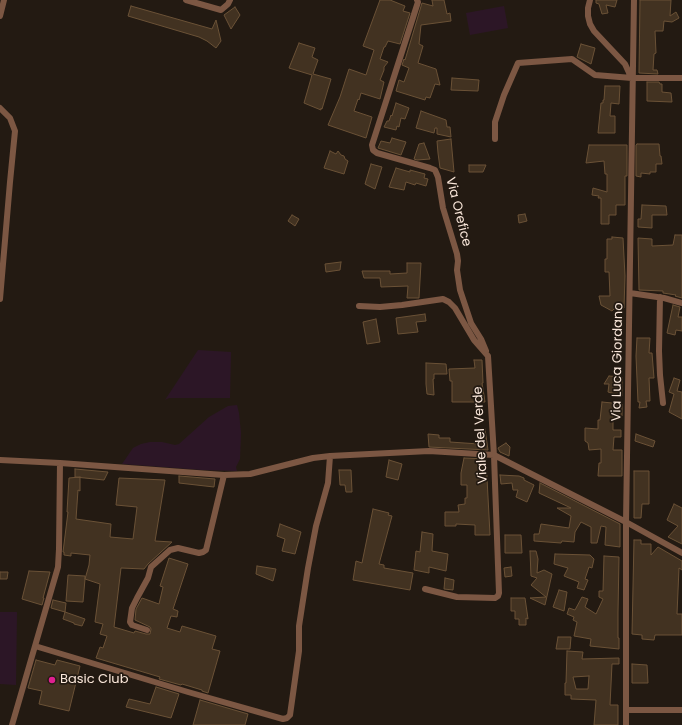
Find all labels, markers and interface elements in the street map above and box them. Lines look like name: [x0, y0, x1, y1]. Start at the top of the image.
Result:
street label: Via Orefice: [442, 176, 474, 248]
street label: Via Luca Giordano: [609, 302, 627, 422]
street label: Viale del Verde: [471, 386, 491, 484]
place label: Basic Club: [60, 672, 128, 688]
marker: Basic Club: [47, 675, 57, 685]

